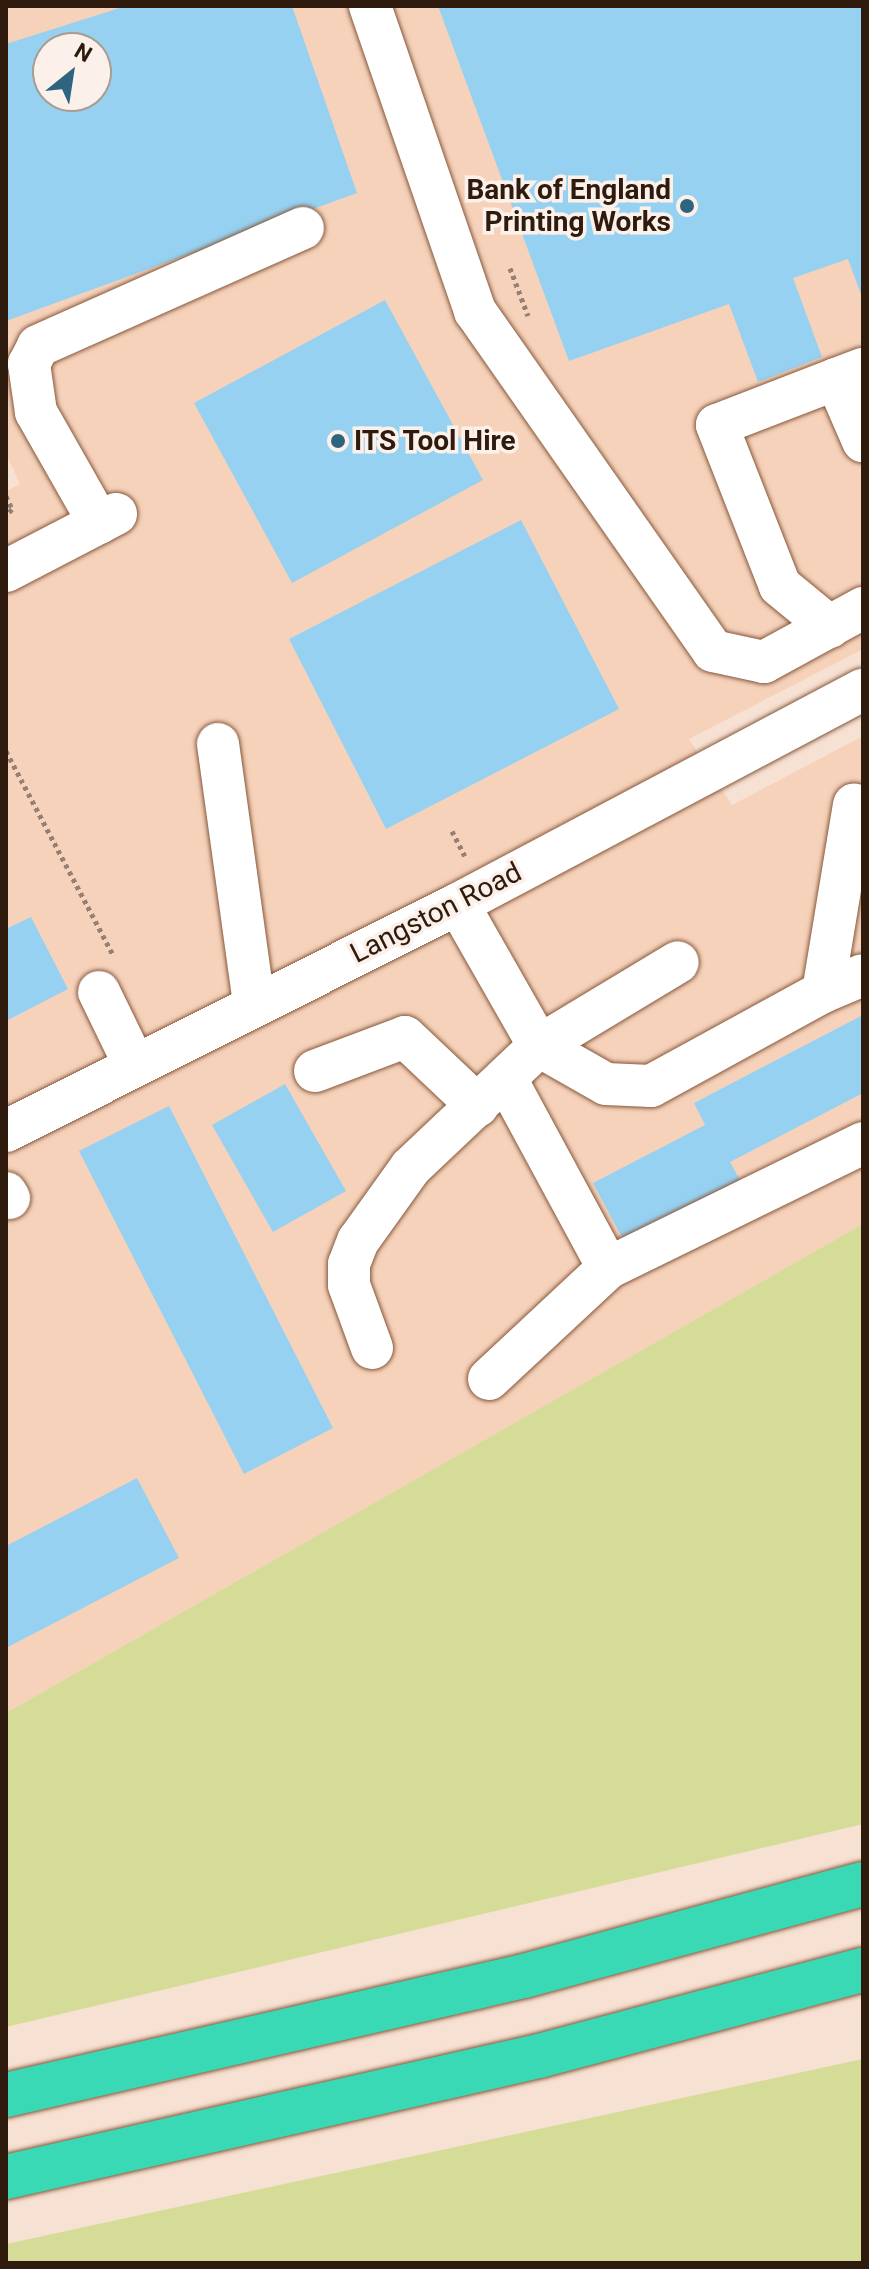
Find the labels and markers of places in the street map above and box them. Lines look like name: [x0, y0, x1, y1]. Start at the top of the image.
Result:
place label: Bank of England Printing Works: [466, 173, 671, 239]
marker: Bank of England Printing Works: [678, 197, 696, 215]
place label: ITS Tool Hire: [354, 424, 516, 458]
marker: ITS Tool Hire: [329, 432, 347, 450]

